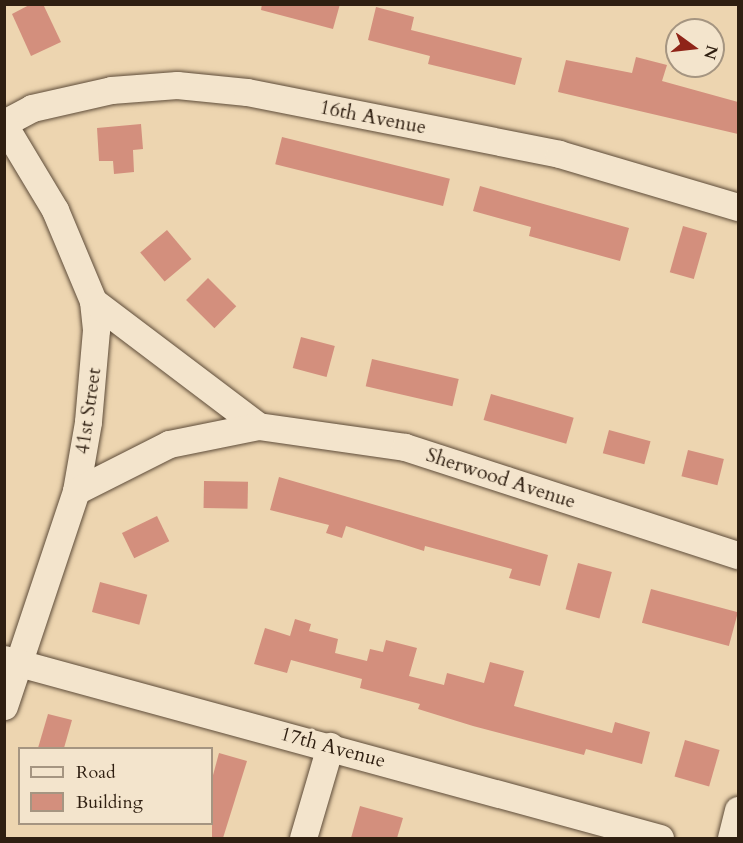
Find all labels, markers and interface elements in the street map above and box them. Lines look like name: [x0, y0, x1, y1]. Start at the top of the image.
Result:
north arrow: [665, 18, 725, 78]
text: N: [698, 43, 723, 62]
street label: 16th Avenue: [318, 95, 428, 139]
street label: 41st Street: [70, 366, 106, 456]
street label: Sherwood Avenue: [423, 442, 579, 514]
street label: 17th Avenue: [278, 721, 388, 773]
legend: [18, 747, 213, 825]
text: Road: [76, 760, 116, 785]
text: Building: [76, 790, 143, 815]

